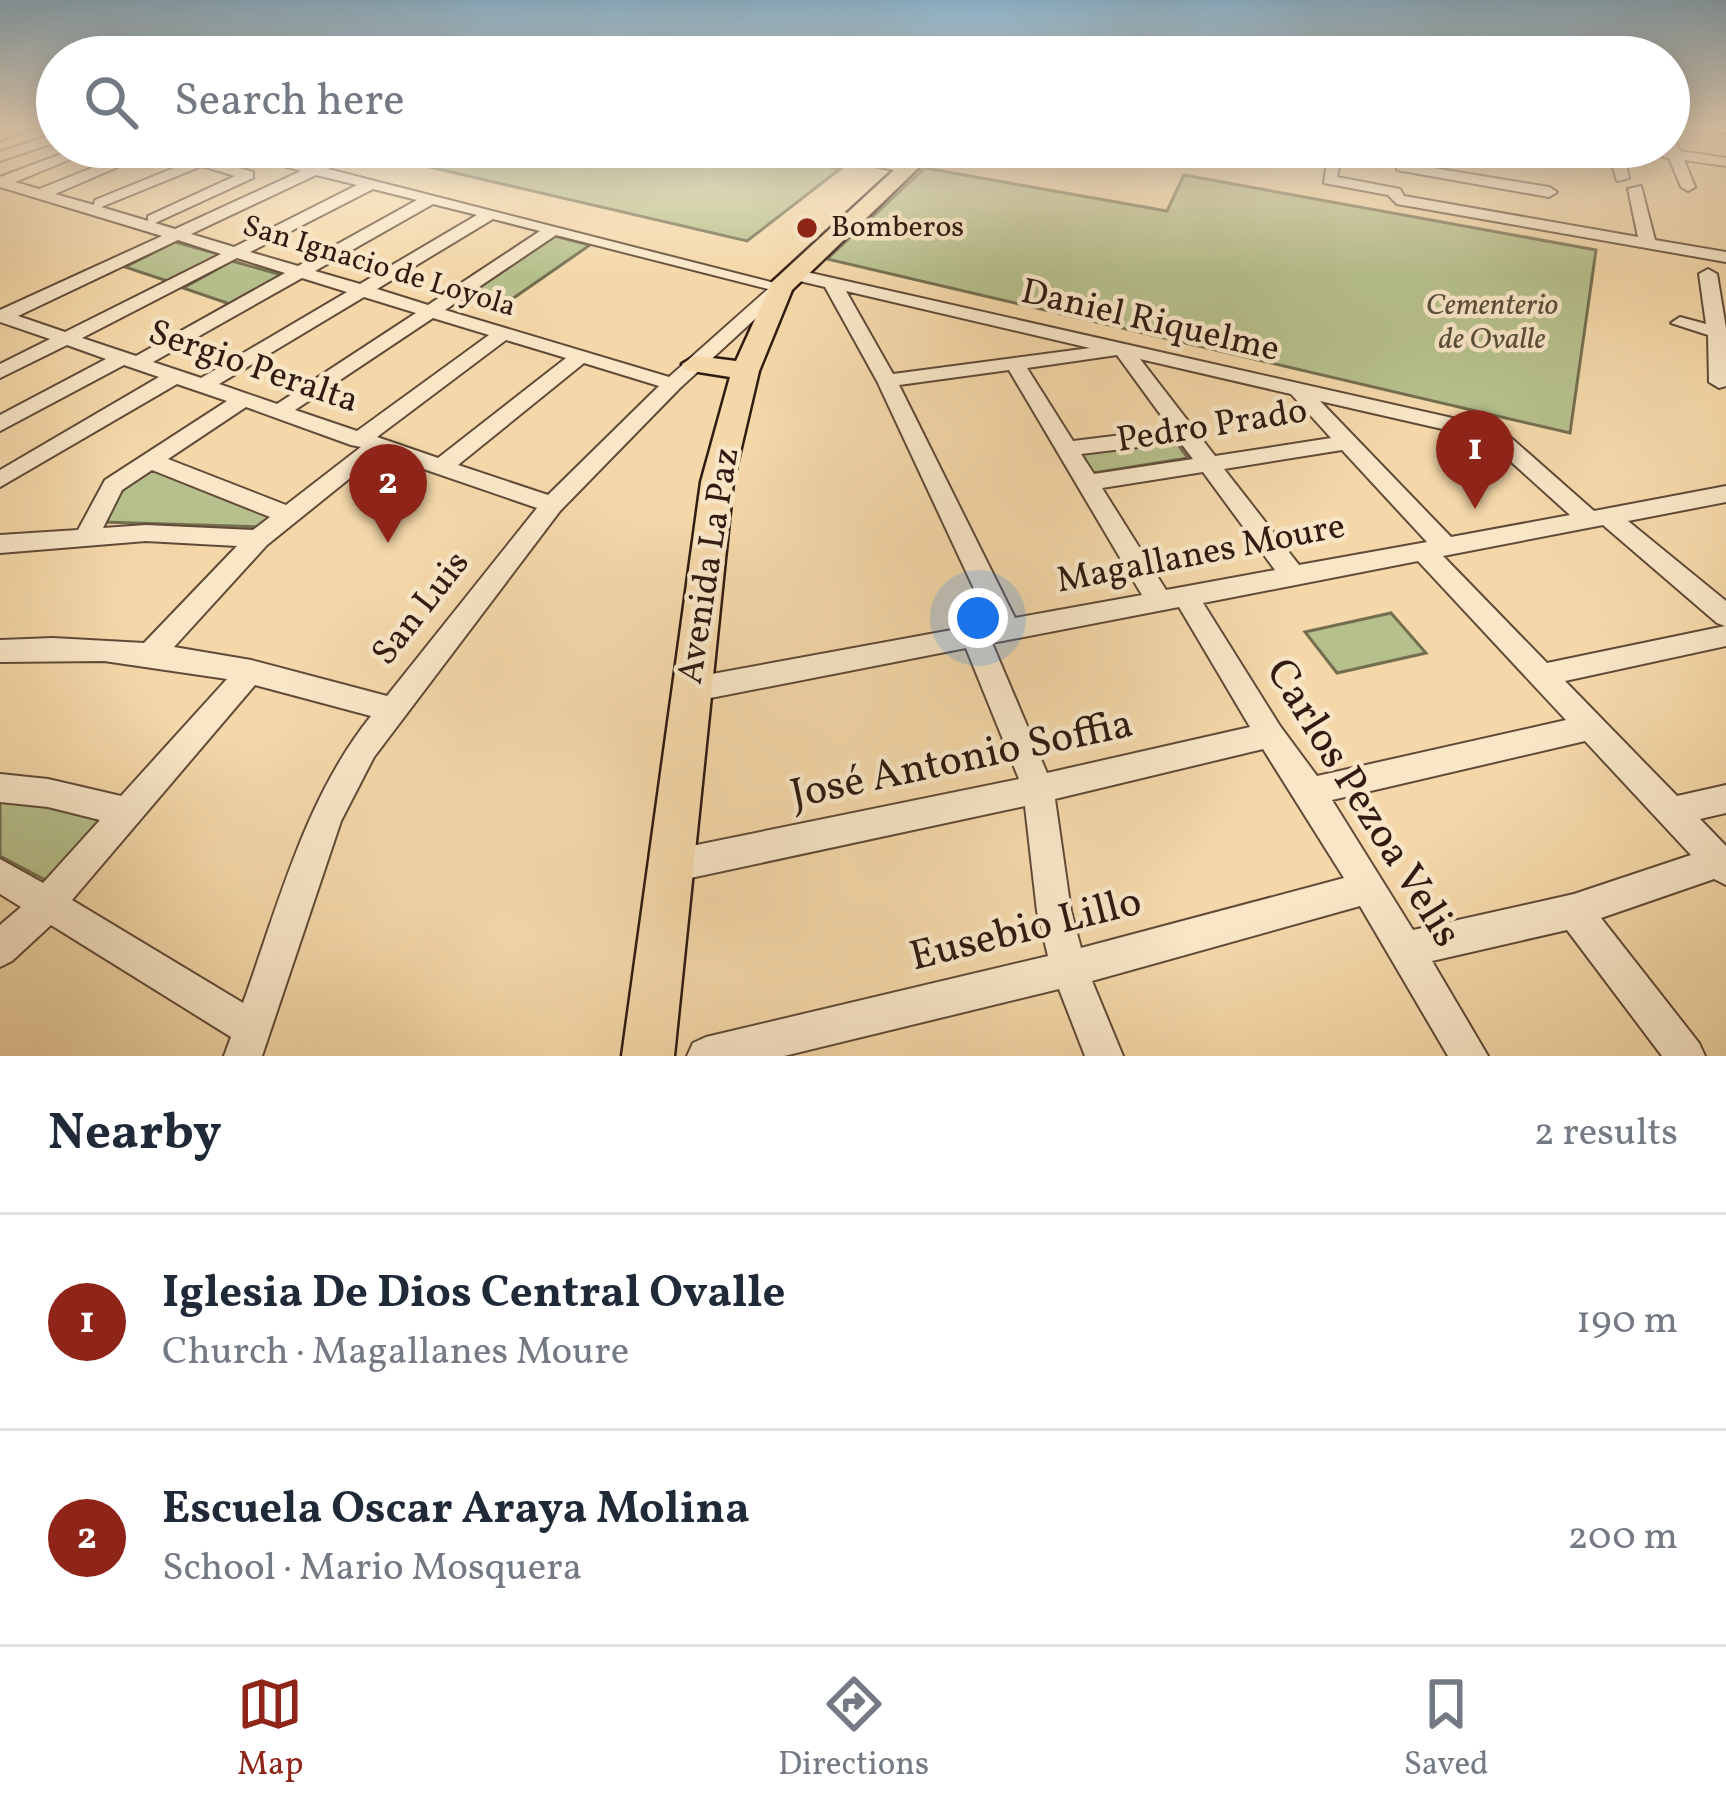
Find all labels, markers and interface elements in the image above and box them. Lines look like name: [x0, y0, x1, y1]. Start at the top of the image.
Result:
search box: [36, 36, 1690, 168]
icon: search: [78, 69, 144, 135]
text: Search here: [174, 71, 405, 134]
street label: San Ignacio de Loyola: [237, 205, 521, 329]
place label: Bomberos: [831, 207, 964, 249]
marker: Bomberos: [794, 215, 820, 241]
street label: Daniel Riquelme: [1016, 268, 1284, 376]
park label: Cementerio de Ovalle: [1426, 285, 1559, 361]
street label: Sergio Peralta: [141, 309, 365, 427]
street label: Pedro Prado: [1113, 387, 1311, 467]
pin: 1: [1436, 410, 1514, 509]
pin: 2: [349, 444, 427, 543]
street label: Avenida La Paz: [667, 444, 753, 688]
street label: Magallanes Moure: [1053, 503, 1349, 607]
street label: San Luis: [361, 541, 483, 677]
your location: [948, 588, 1008, 648]
street label: Carlos Pezoa Velis: [1250, 648, 1474, 960]
street label: José Antonio Soffia: [785, 696, 1139, 826]
street label: Eusebio Lillo: [904, 874, 1148, 988]
text: Nearby: [48, 1099, 222, 1170]
text: 2 results: [1534, 1107, 1678, 1161]
text: Iglesia De Dios Central Ovalle: [162, 1263, 786, 1326]
text: 1: [79, 1295, 95, 1349]
text: 190 m: [1576, 1295, 1678, 1349]
text: Church · Magallanes Moure: [162, 1326, 629, 1380]
text: Escuela Oscar Araya Molina: [162, 1479, 750, 1542]
text: 2: [77, 1511, 97, 1565]
text: 200 m: [1567, 1511, 1678, 1565]
text: School · Mario Mosquera: [162, 1542, 582, 1596]
tab: Map: [237, 1671, 303, 1789]
tab: Directions: [778, 1671, 929, 1789]
tab: Saved: [1404, 1671, 1489, 1789]

